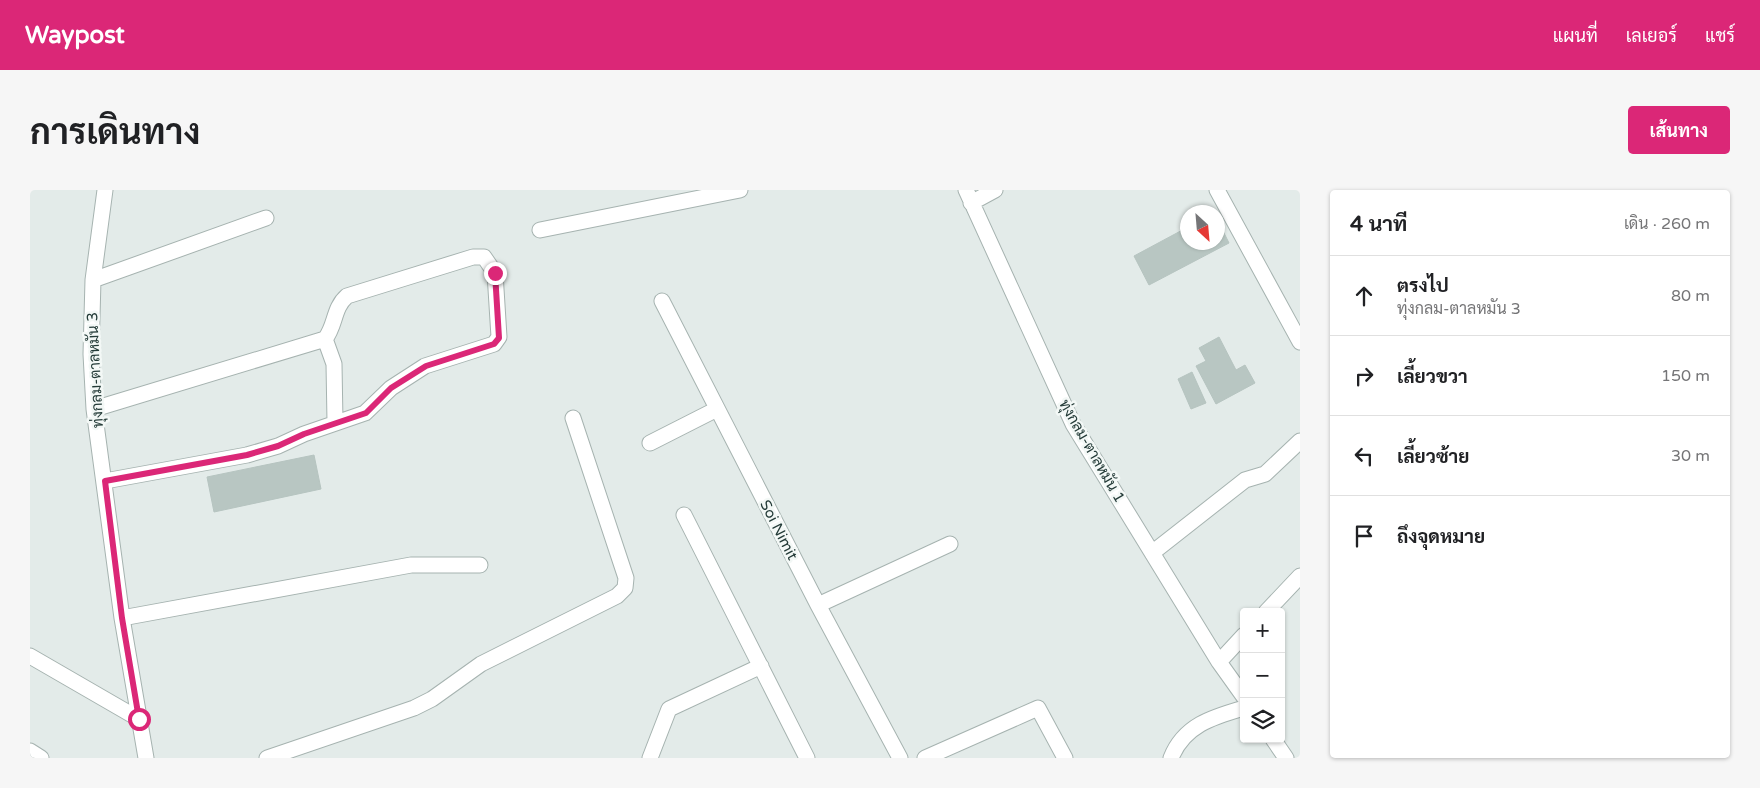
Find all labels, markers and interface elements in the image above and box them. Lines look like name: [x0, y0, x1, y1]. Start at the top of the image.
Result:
text: Waypost: [25, 21, 125, 50]
text: แผนที่: [1553, 25, 1598, 47]
text: เลเยอร์: [1626, 25, 1677, 47]
text: แชร์: [1705, 25, 1735, 47]
button: เส้นทาง: [1628, 106, 1730, 154]
text: การเดินทาง: [30, 112, 200, 154]
north arrow: [1180, 205, 1225, 250]
text: 4 นาที: [1350, 212, 1407, 237]
text: เดิน · 260 m: [1624, 214, 1710, 234]
route end: [484, 262, 507, 285]
text: ตรงไป: [1397, 275, 1449, 297]
icon: ahead: [1350, 282, 1378, 310]
text: 80 m: [1671, 286, 1710, 306]
text: ทุ่งกลม-ตาลหมัน 3: [1397, 299, 1521, 319]
street label: ทุ่งกลม-ตาลหมัน 3: [82, 311, 109, 428]
icon: right: [1350, 362, 1378, 390]
text: เลี้ยวขวา: [1397, 366, 1468, 388]
text: 150 m: [1661, 366, 1710, 386]
street label: ทุ่งกลม-ตาลหมัน 1: [1053, 396, 1130, 507]
icon: left: [1350, 442, 1378, 470]
text: เลี้ยวซ้าย: [1397, 446, 1469, 468]
text: 30 m: [1671, 446, 1710, 466]
street label: Soi Nimit: [756, 497, 802, 563]
icon: arrive: [1350, 522, 1378, 550]
text: ถึงจุดหมาย: [1397, 526, 1485, 548]
map controls: [1240, 608, 1285, 743]
button: +: [1240, 608, 1285, 653]
button: −: [1240, 653, 1285, 698]
button: layers: [1240, 698, 1285, 743]
route start: [128, 708, 151, 731]

